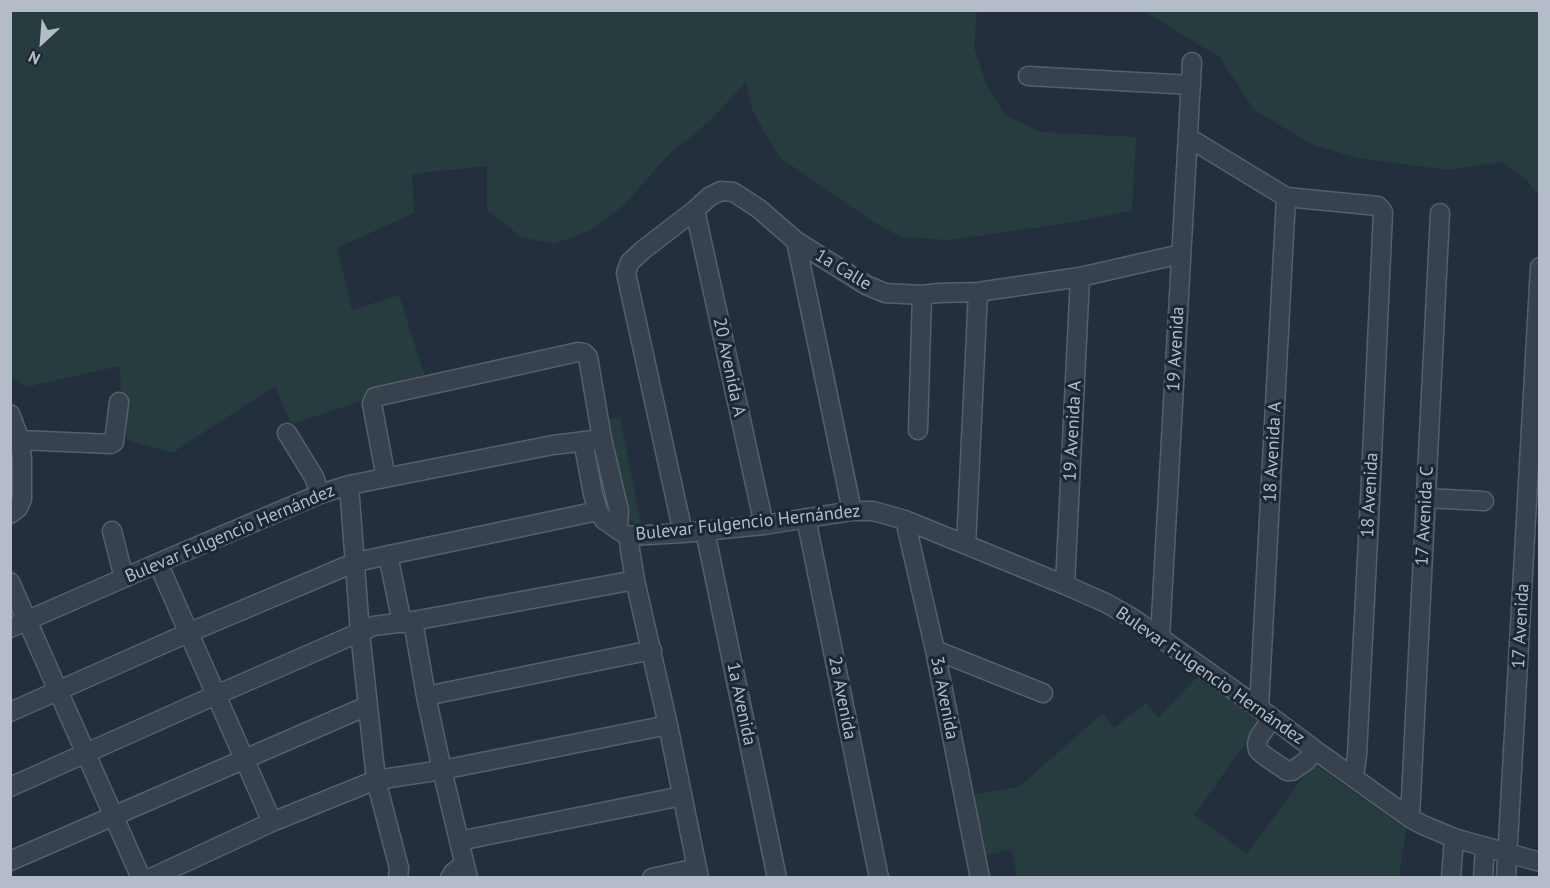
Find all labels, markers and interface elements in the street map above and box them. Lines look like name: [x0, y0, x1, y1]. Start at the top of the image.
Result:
north arrow: [12, 12, 72, 72]
text: N: [25, 47, 43, 69]
street label: 1a Calle: [811, 245, 875, 295]
street label: 19 Avenida: [1163, 306, 1189, 392]
street label: 20 Avenida A: [708, 316, 750, 418]
street label: 19 Avenida A: [1060, 380, 1086, 482]
street label: 18 Avenida A: [1260, 401, 1286, 503]
street label: 18 Avenida: [1357, 452, 1383, 538]
street label: 17 Avenida C: [1412, 465, 1438, 567]
street label: Bulevar Fulgencio Hernández: [122, 480, 338, 588]
street label: Bulevar Fulgencio Hernández: [635, 500, 861, 546]
street label: 17 Avenida: [1508, 583, 1534, 669]
street label: Bulevar Fulgencio Hernández: [1111, 602, 1309, 750]
street label: 2a Avenida: [823, 655, 861, 741]
street label: 3a Avenida: [925, 655, 963, 741]
street label: 1a Avenida: [722, 661, 760, 747]

